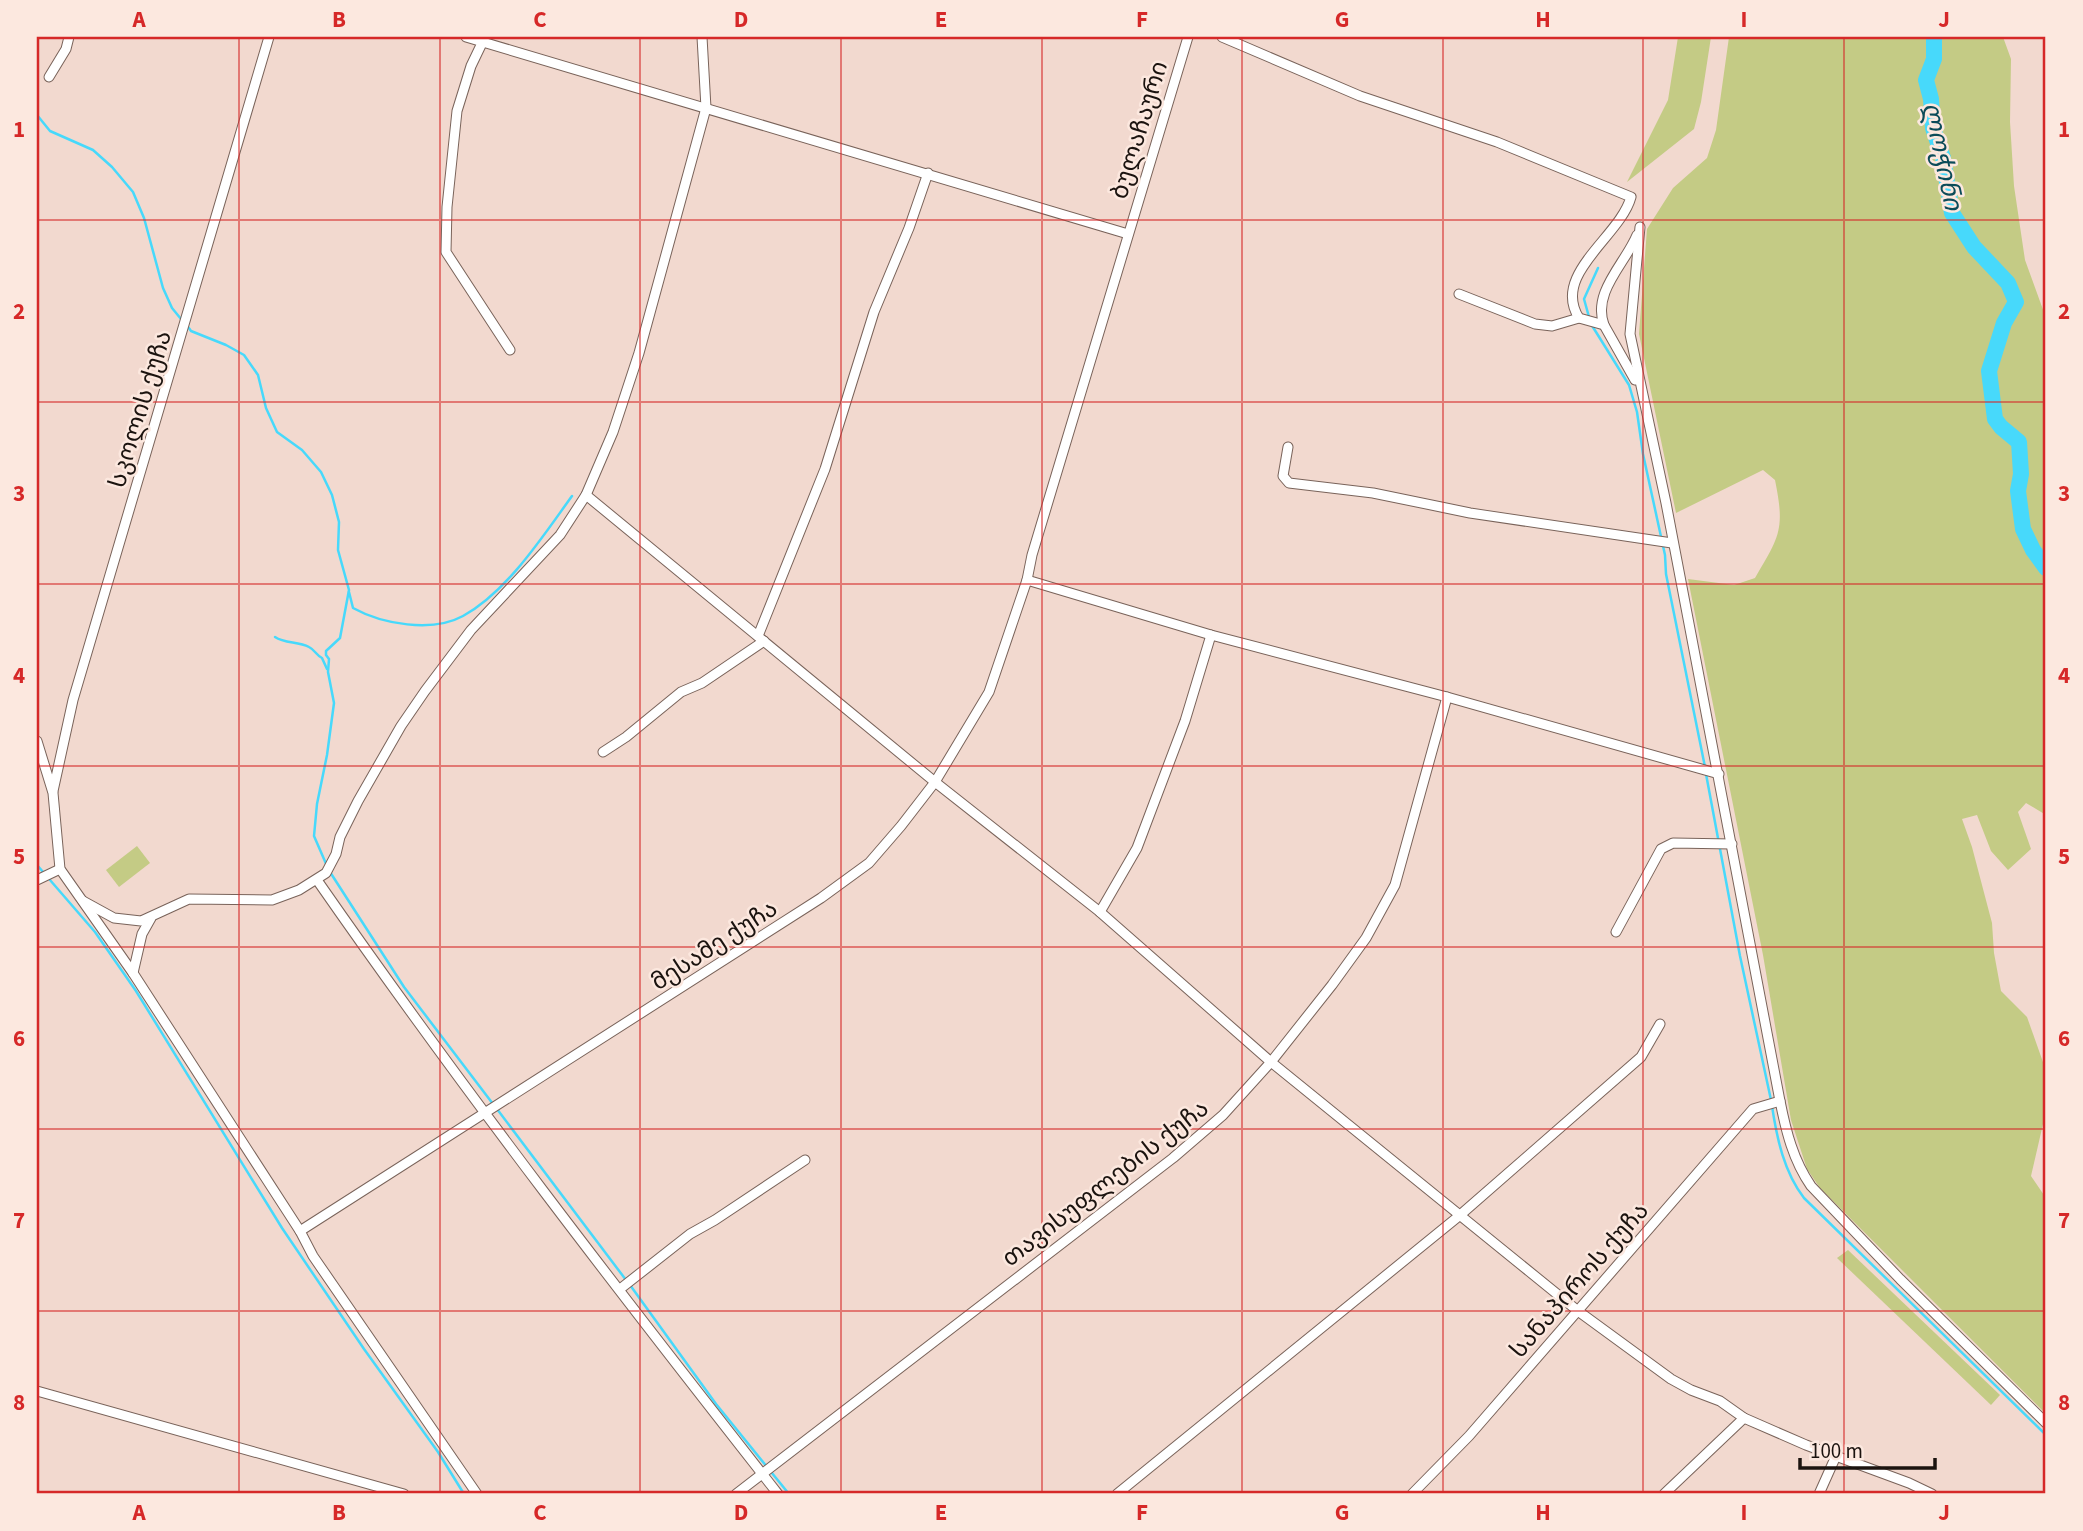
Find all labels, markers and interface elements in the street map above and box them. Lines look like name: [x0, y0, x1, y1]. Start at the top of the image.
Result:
text: A: [131, 3, 146, 36]
text: B: [332, 3, 346, 36]
text: C: [533, 3, 547, 36]
text: D: [734, 3, 748, 36]
text: E: [935, 3, 947, 36]
text: F: [1136, 3, 1148, 36]
text: G: [1335, 3, 1349, 36]
text: H: [1535, 3, 1551, 36]
text: I: [1741, 3, 1747, 36]
text: J: [1938, 3, 1950, 36]
street label: ბულაჩაური: [1102, 57, 1177, 203]
water label: ლოჭინი: [1913, 99, 1972, 215]
text: 1: [13, 113, 25, 146]
text: 1: [2058, 113, 2070, 146]
text: 2: [13, 295, 25, 328]
text: 2: [2058, 295, 2070, 328]
street label: სკოლის ქუჩა: [100, 326, 181, 492]
text: 3: [13, 477, 25, 510]
text: 3: [2058, 477, 2070, 510]
text: 4: [13, 659, 25, 692]
text: 4: [2058, 659, 2070, 692]
text: 5: [13, 840, 25, 873]
text: 5: [2058, 840, 2070, 873]
street label: მესამე ქუჩა: [644, 891, 784, 999]
text: 6: [13, 1022, 25, 1055]
text: 6: [2058, 1022, 2070, 1055]
street label: თავისუფლების ქუჩა: [994, 1091, 1216, 1275]
street label: სანაპიროს ქუჩა: [1502, 1195, 1657, 1366]
text: 7: [13, 1204, 25, 1237]
text: 7: [2058, 1204, 2070, 1237]
text: 8: [13, 1386, 25, 1419]
text: 8: [2058, 1386, 2070, 1419]
scale bar: [1800, 1426, 1934, 1470]
text: 100 m: [1810, 1436, 1863, 1466]
text: A: [131, 1496, 146, 1529]
text: B: [332, 1496, 346, 1529]
text: C: [533, 1496, 547, 1529]
text: D: [734, 1496, 748, 1529]
text: E: [935, 1496, 947, 1529]
text: F: [1136, 1496, 1148, 1529]
text: G: [1335, 1496, 1349, 1529]
text: H: [1535, 1496, 1551, 1529]
text: I: [1741, 1496, 1747, 1529]
text: J: [1938, 1496, 1950, 1529]

